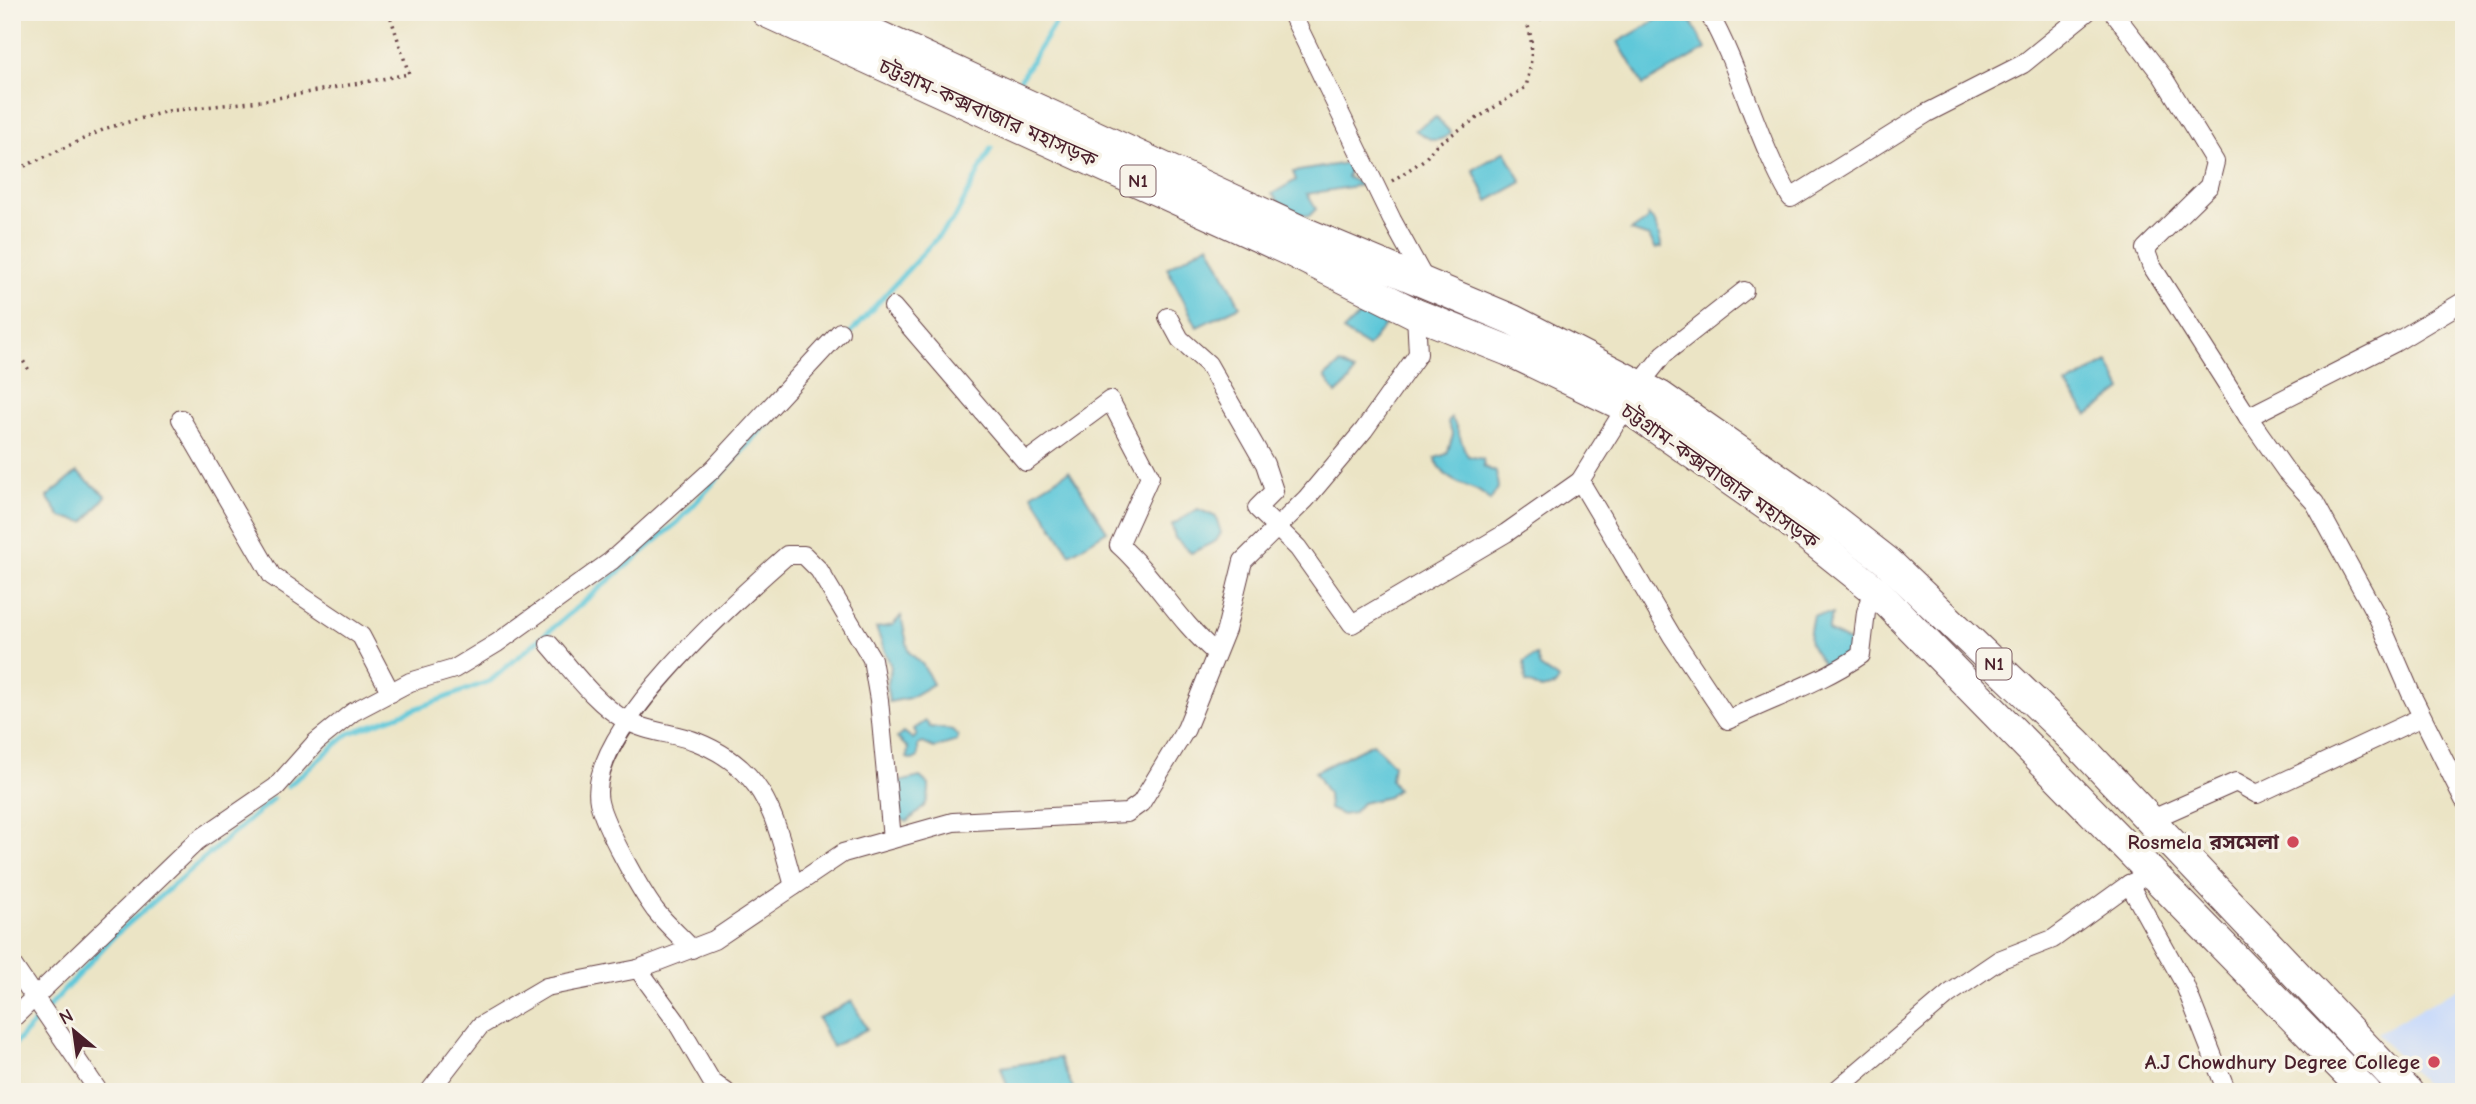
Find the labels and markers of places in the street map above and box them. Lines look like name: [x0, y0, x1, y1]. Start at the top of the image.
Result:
place label: Rosmela রসমেলা: [2127, 830, 2280, 854]
marker: Rosmela রসমেলা: [2285, 834, 2301, 850]
place label: A.J Chowdhury Degree College: [2145, 1050, 2420, 1074]
marker: A.J Chowdhury Degree College: [2426, 1054, 2442, 1070]

